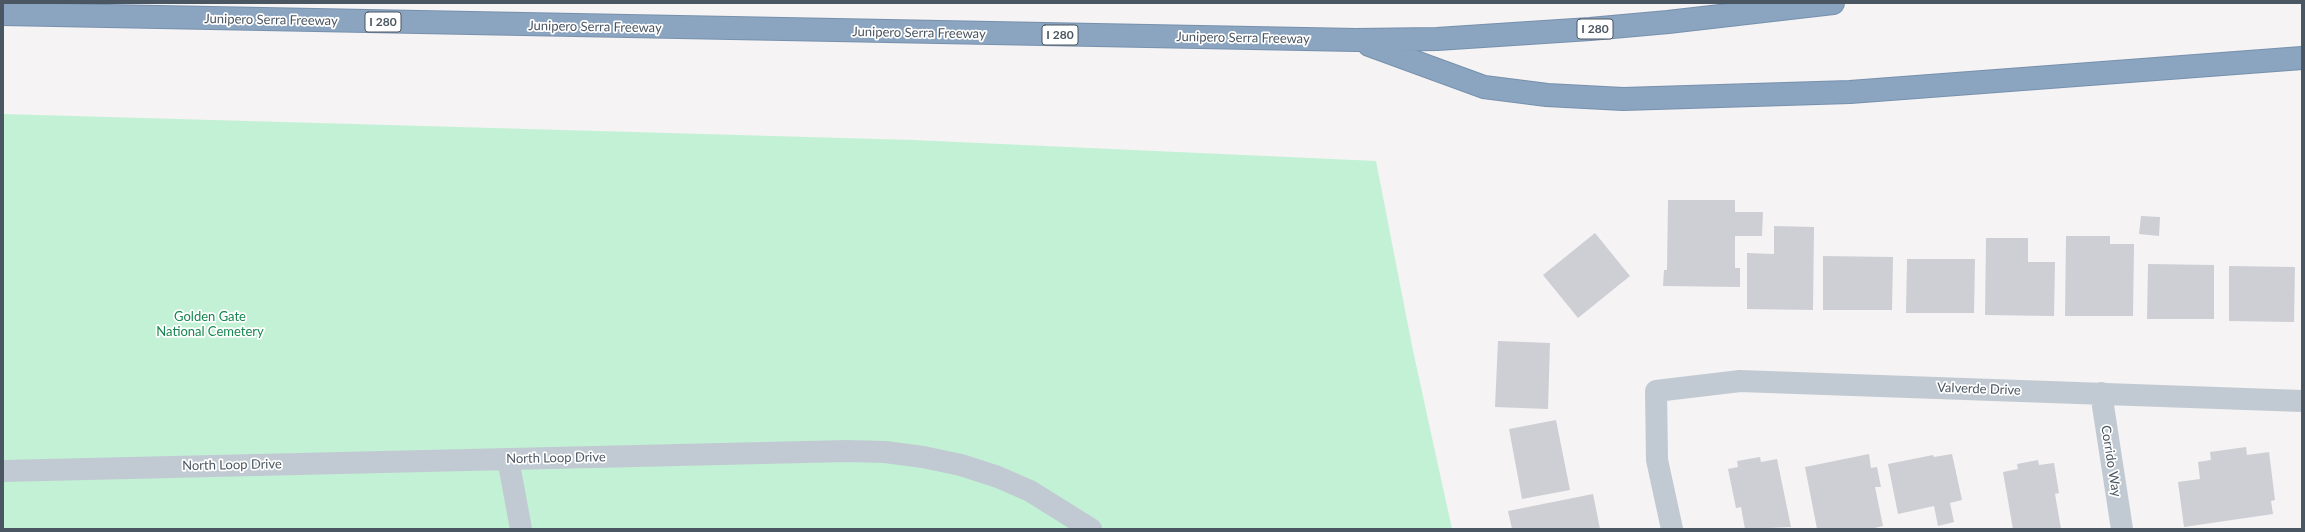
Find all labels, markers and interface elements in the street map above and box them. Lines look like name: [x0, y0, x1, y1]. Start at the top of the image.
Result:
street label: Junipero Serra Freeway: [204, 11, 338, 29]
road number: I 280: [365, 12, 401, 32]
street label: Junipero Serra Freeway: [528, 18, 662, 36]
road number: I 280: [1577, 19, 1613, 39]
street label: Junipero Serra Freeway: [852, 24, 986, 42]
road number: I 280: [1042, 25, 1078, 45]
street label: Junipero Serra Freeway: [1176, 29, 1310, 47]
park label: Golden Gate National Cemetery: [156, 309, 264, 340]
street label: Valverde Drive: [1937, 380, 2021, 398]
street label: Corrido Way: [2098, 424, 2124, 498]
street label: North Loop Drive: [506, 449, 606, 467]
street label: North Loop Drive: [182, 456, 282, 474]

